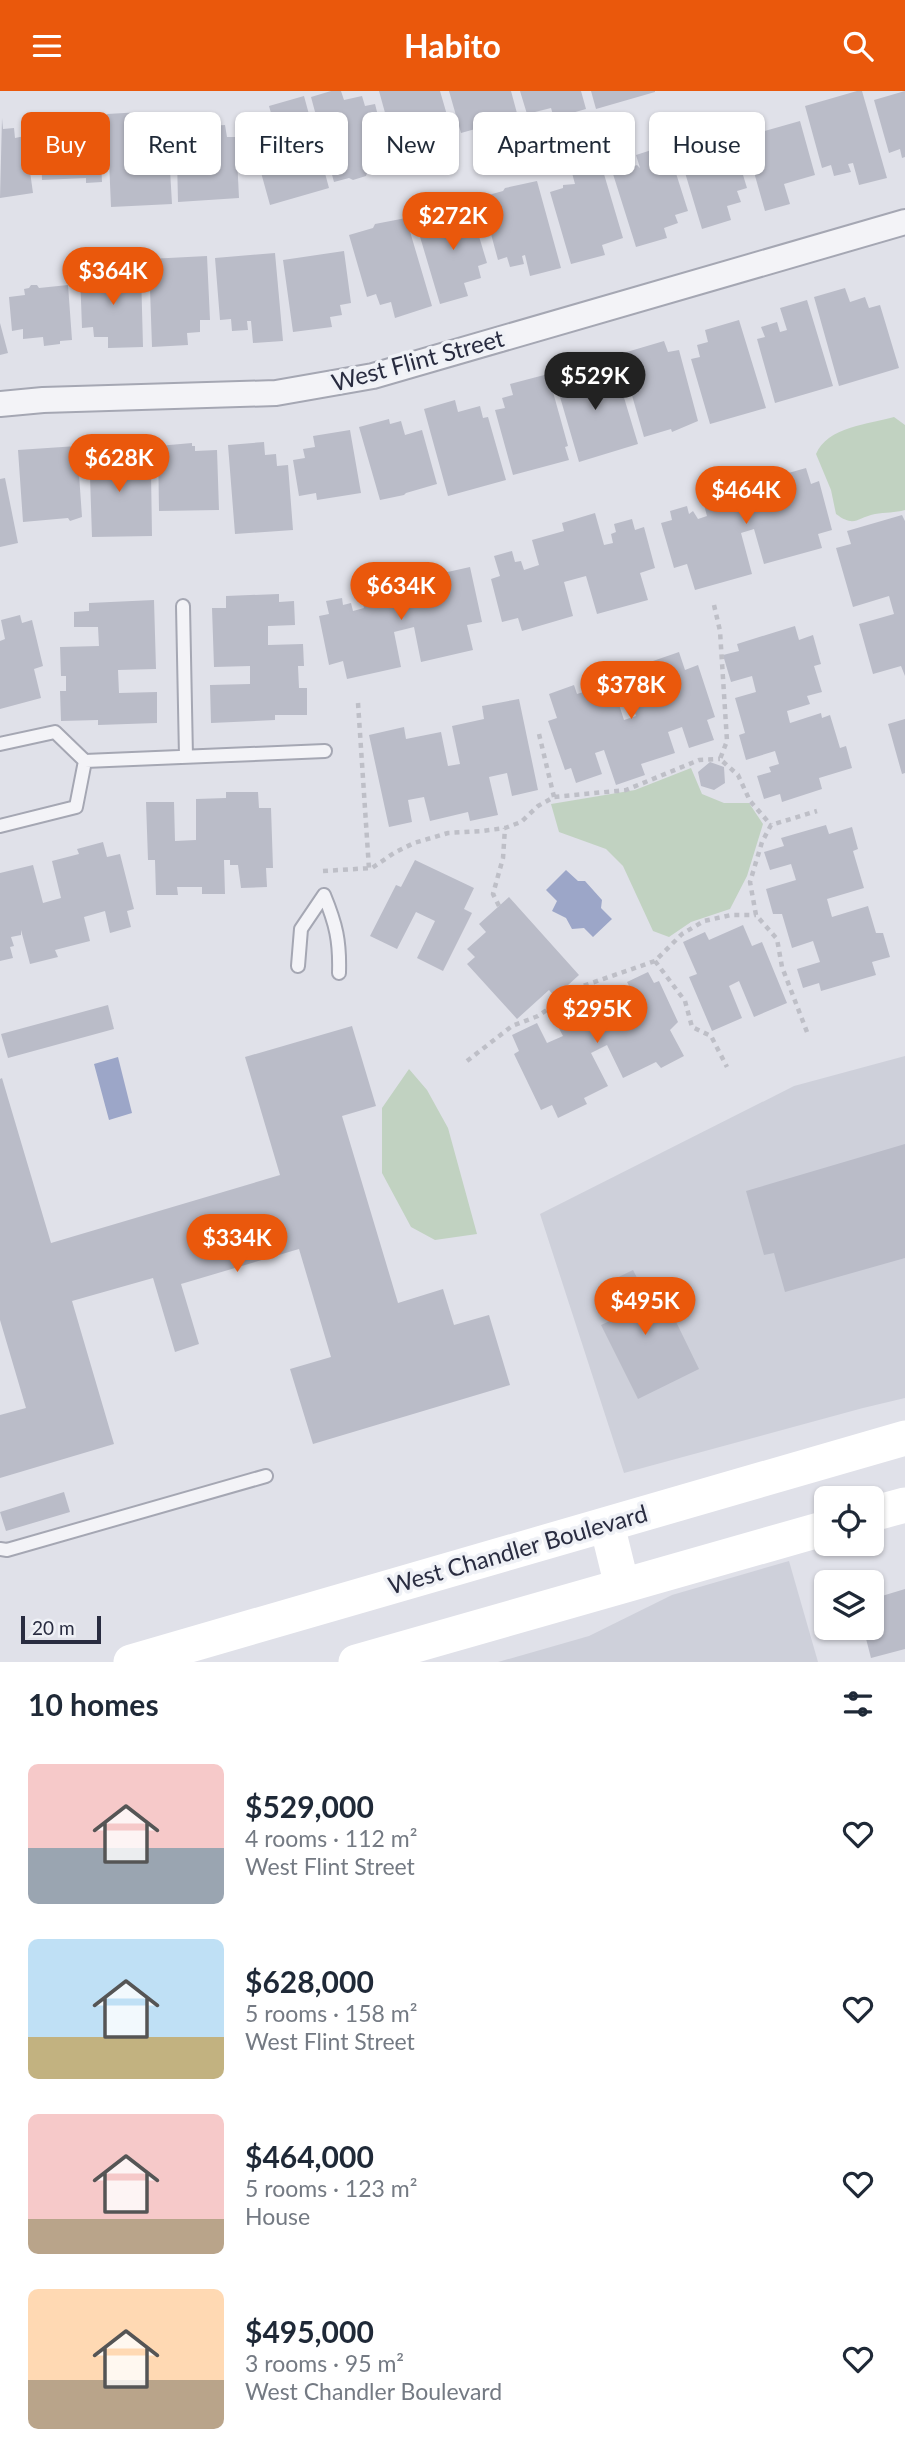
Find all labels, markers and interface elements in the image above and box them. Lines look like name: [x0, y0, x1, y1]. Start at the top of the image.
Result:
text: Habito: [404, 26, 501, 65]
icon: menu: [28, 27, 66, 65]
icon: search: [839, 27, 877, 65]
chip: Buy: [21, 112, 110, 175]
chip: Rent: [124, 112, 221, 175]
chip: Filters: [235, 112, 348, 175]
chip: New: [362, 112, 459, 175]
chip: Apartment: [473, 112, 635, 175]
chip: House: [649, 112, 765, 175]
pin: $272K: [404, 193, 502, 252]
text: $272K: [418, 201, 488, 229]
pin: $364K: [64, 247, 162, 307]
text: $364K: [78, 256, 148, 284]
street label: West Flint Street: [328, 323, 507, 396]
pin: $529K: [546, 353, 644, 412]
text: $529K: [560, 361, 630, 389]
pin: $628K: [70, 435, 168, 494]
text: $628K: [84, 443, 154, 471]
pin: $464K: [697, 467, 795, 526]
text: $464K: [711, 475, 781, 503]
pin: $634K: [352, 563, 450, 622]
text: $634K: [366, 571, 436, 599]
pin: $378K: [582, 661, 680, 721]
text: $378K: [596, 670, 666, 698]
pin: $295K: [548, 985, 646, 1045]
text: $295K: [562, 994, 632, 1022]
pin: $334K: [188, 1215, 286, 1274]
text: $334K: [202, 1223, 272, 1251]
pin: $495K: [596, 1277, 694, 1337]
text: $495K: [610, 1286, 680, 1314]
map controls: [814, 1486, 884, 1640]
button: locate: [814, 1486, 884, 1556]
street label: West Chandler Boulevard: [385, 1498, 651, 1599]
button: layers: [814, 1570, 884, 1640]
scale bar: [21, 1613, 102, 1645]
text: 20 m: [32, 1616, 75, 1639]
icon: filters: [839, 1685, 877, 1723]
text: 10 homes: [28, 1686, 159, 1722]
text: $529,000: [245, 1788, 374, 1824]
icon: home: [84, 1792, 168, 1876]
icon: heart: [839, 1815, 877, 1853]
text: 4 rooms · 112 m²: [245, 1824, 417, 1852]
text: West Flint Street: [245, 1852, 415, 1880]
text: $628,000: [245, 1963, 374, 1999]
icon: home: [84, 1967, 168, 2051]
icon: heart: [839, 1990, 877, 2028]
text: 5 rooms · 158 m²: [245, 1999, 417, 2027]
text: West Flint Street: [245, 2027, 415, 2055]
text: $464,000: [245, 2138, 374, 2174]
icon: home: [84, 2142, 168, 2226]
icon: heart: [839, 2165, 877, 2203]
text: 5 rooms · 123 m²: [245, 2174, 417, 2202]
text: House: [245, 2202, 310, 2230]
text: $495,000: [245, 2313, 374, 2349]
icon: home: [84, 2317, 168, 2401]
icon: heart: [839, 2340, 877, 2378]
text: 3 rooms · 95 m²: [245, 2349, 404, 2377]
text: West Chandler Boulevard: [245, 2377, 502, 2405]

